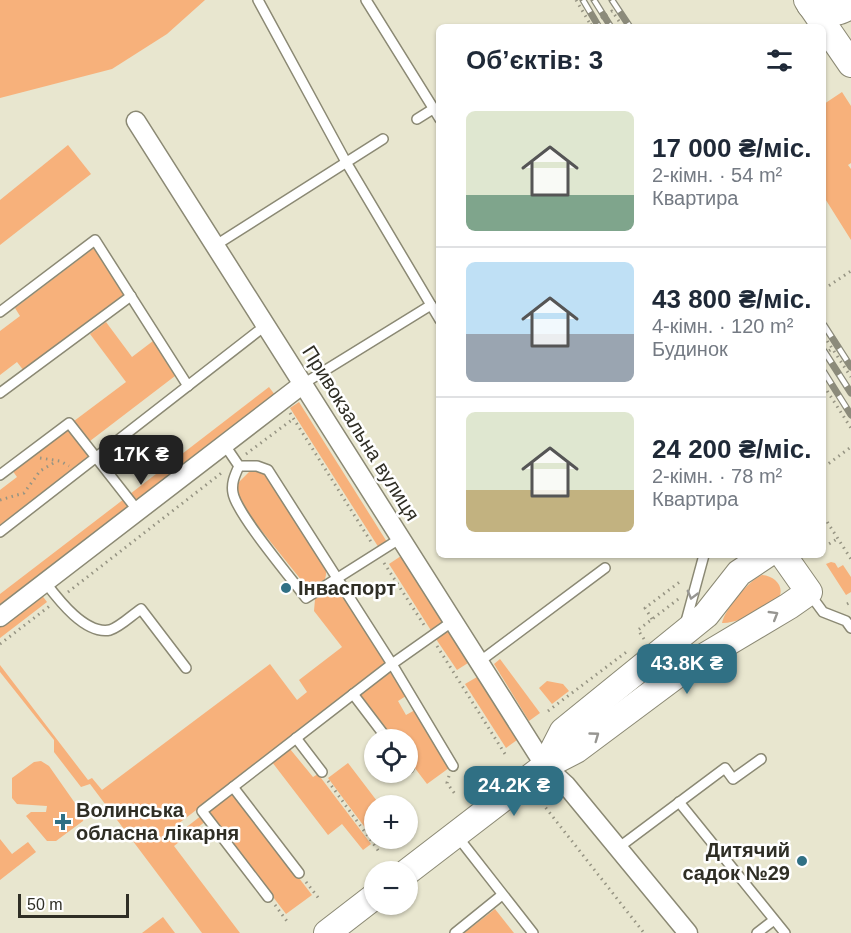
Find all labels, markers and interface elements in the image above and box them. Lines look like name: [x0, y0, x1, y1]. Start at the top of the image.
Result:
icon: filters: [763, 44, 796, 77]
text: Об’єктів: 3: [466, 45, 603, 75]
text: 17 000 ₴/міс.: [652, 133, 811, 163]
icon: home: [514, 135, 586, 207]
text: 2-кімн. · 54 m²: [652, 164, 782, 186]
text: Квартира: [652, 187, 738, 209]
text: 43 800 ₴/міс.: [652, 284, 811, 314]
icon: home: [514, 286, 586, 358]
text: 4-кімн. · 120 m²: [652, 315, 793, 337]
text: Будинок: [652, 338, 728, 360]
street label: Привокзальна вулиця: [298, 341, 424, 525]
text: 24 200 ₴/міс.: [652, 434, 811, 464]
pin: 17K ₴: [99, 435, 183, 486]
icon: home: [514, 436, 586, 508]
text: 17K ₴: [113, 443, 169, 465]
text: 2-кімн. · 78 m²: [652, 465, 782, 487]
text: Квартира: [652, 488, 738, 510]
place label: Інваспорт: [298, 577, 396, 599]
marker: Інваспорт: [279, 581, 293, 595]
one-way arrow: [687, 590, 700, 600]
one-way arrow: [768, 611, 778, 623]
pin: 43.8K ₴: [632, 644, 742, 695]
text: 43.8K ₴: [651, 652, 723, 674]
map controls: [364, 729, 418, 915]
button: locate: [364, 729, 418, 783]
one-way arrow: [588, 732, 599, 743]
pin: 24.2K ₴: [459, 766, 569, 817]
text: 24.2K ₴: [478, 774, 550, 796]
button: +: [364, 795, 418, 849]
place label: Волинська обласна лікарня: [76, 799, 239, 844]
marker: Волинська обласна лікарня: [54, 813, 72, 831]
place label: Дитячий садок №29: [682, 839, 790, 884]
marker: Дитячий садок №29: [795, 854, 809, 868]
button: −: [364, 861, 418, 915]
scale bar: [18, 891, 129, 918]
text: 50 m: [27, 896, 63, 913]

